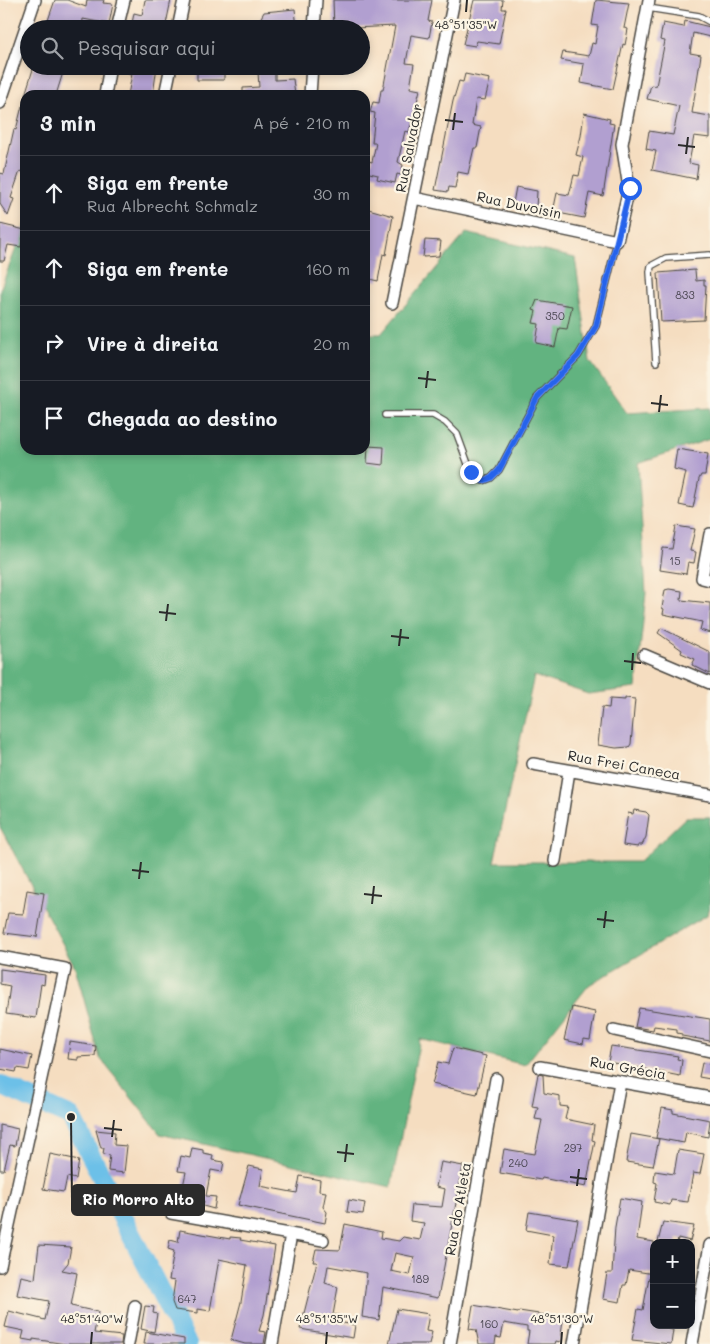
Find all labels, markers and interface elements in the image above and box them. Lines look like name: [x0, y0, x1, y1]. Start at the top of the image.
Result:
text: 48°51'35"W: [435, 16, 497, 32]
search box: [20, 20, 370, 75]
icon: search: [38, 34, 66, 62]
text: Pesquisar aqui: [78, 35, 216, 60]
street label: Rua Salvador: [391, 102, 426, 194]
text: 3 min: [40, 109, 96, 136]
text: A pé · 210 m: [253, 112, 350, 133]
text: Siga em frente: [87, 170, 228, 195]
route start: [619, 177, 642, 200]
icon: ahead: [40, 179, 68, 207]
text: 30 m: [313, 183, 350, 204]
street label: Rua Duvoisin: [475, 186, 563, 223]
text: Rua Albrecht Schmalz: [87, 195, 258, 216]
icon: ahead: [40, 254, 68, 282]
text: Siga em frente: [87, 256, 228, 281]
text: 160 m: [305, 258, 350, 279]
house number: 833: [675, 287, 695, 302]
house number: 350: [545, 308, 565, 323]
icon: right: [40, 329, 68, 357]
text: Vire à direita: [87, 331, 219, 356]
text: 20 m: [313, 333, 350, 354]
icon: arrive: [40, 404, 68, 432]
text: Chegada ao destino: [87, 406, 277, 431]
route end: [460, 461, 483, 484]
house number: 15: [669, 553, 681, 568]
street label: Rua Frei Caneca: [566, 745, 682, 784]
street label: Rua Grécia: [588, 1051, 668, 1084]
house number: 297: [564, 1140, 582, 1155]
house number: 240: [508, 1155, 528, 1170]
street label: Rua do Atleta: [440, 1161, 475, 1257]
callout: Rio Morro Alto: [72, 1185, 204, 1215]
text: Rio Morro Alto: [82, 1189, 194, 1209]
map controls: [650, 1239, 695, 1329]
button: +: [650, 1239, 695, 1284]
house number: 189: [411, 1271, 430, 1286]
button: −: [650, 1284, 695, 1329]
house number: 647: [177, 1291, 197, 1306]
text: 48°51'40"W: [60, 1310, 124, 1326]
text: 48°51'35"W: [296, 1310, 358, 1326]
text: 48°51'30"W: [530, 1310, 594, 1326]
house number: 160: [480, 1316, 498, 1331]

